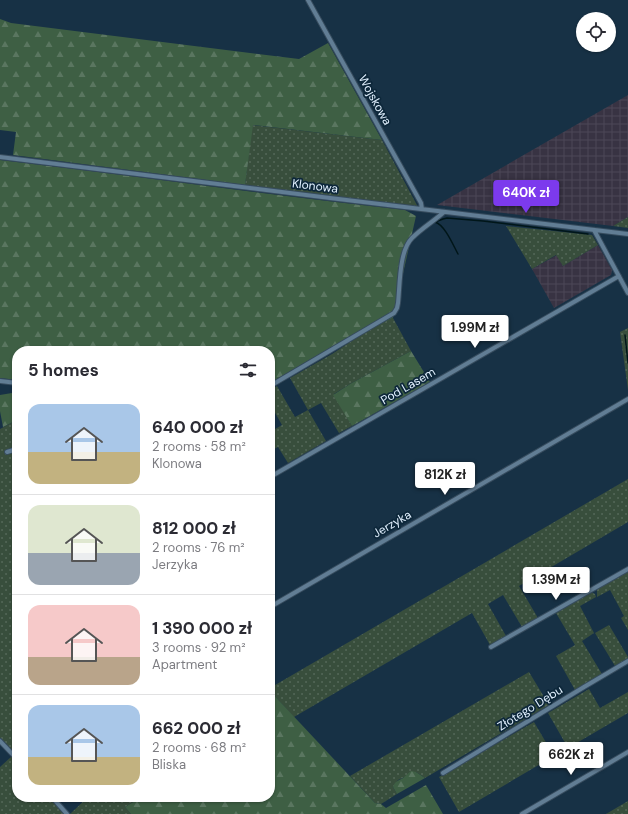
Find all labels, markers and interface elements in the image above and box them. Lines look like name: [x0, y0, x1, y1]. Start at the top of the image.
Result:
map controls: [576, 12, 616, 52]
button: locate: [576, 12, 616, 52]
street label: Wojskowa: [355, 72, 395, 128]
street label: Klonowa: [291, 175, 339, 197]
pin: 640K zł: [489, 180, 563, 214]
text: 640K zł: [502, 184, 550, 201]
pin: 1.99M zł: [434, 315, 516, 349]
text: 1.99M zł: [451, 319, 499, 336]
text: 5 homes: [28, 359, 99, 381]
icon: filters: [237, 359, 259, 381]
street label: Pod Lasem: [378, 364, 438, 408]
text: 640 000 zł: [152, 416, 243, 438]
icon: home: [60, 420, 108, 468]
text: 2 rooms · 58 m²: [152, 438, 246, 455]
text: Klonowa: [152, 455, 202, 472]
pin: 812K zł: [408, 462, 482, 496]
text: 812K zł: [424, 466, 466, 483]
street label: Jerzyka: [370, 507, 414, 541]
text: 812 000 zł: [152, 517, 236, 539]
icon: home: [60, 521, 108, 569]
text: 2 rooms · 76 m²: [152, 539, 245, 556]
text: Jerzyka: [152, 556, 197, 573]
pin: 1.39M zł: [515, 567, 597, 601]
text: 1.39M zł: [532, 571, 580, 588]
text: 1 390 000 zł: [152, 617, 252, 639]
icon: home: [60, 621, 108, 669]
text: 3 rooms · 92 m²: [152, 639, 245, 656]
text: Apartment: [152, 656, 217, 673]
street label: Złotego Dębu: [494, 682, 566, 734]
text: 662 000 zł: [152, 717, 240, 739]
icon: home: [60, 721, 108, 769]
text: 2 rooms · 68 m²: [152, 739, 246, 756]
pin: 662K zł: [534, 742, 608, 776]
text: 662K zł: [548, 746, 594, 763]
text: Bliska: [152, 756, 186, 773]

